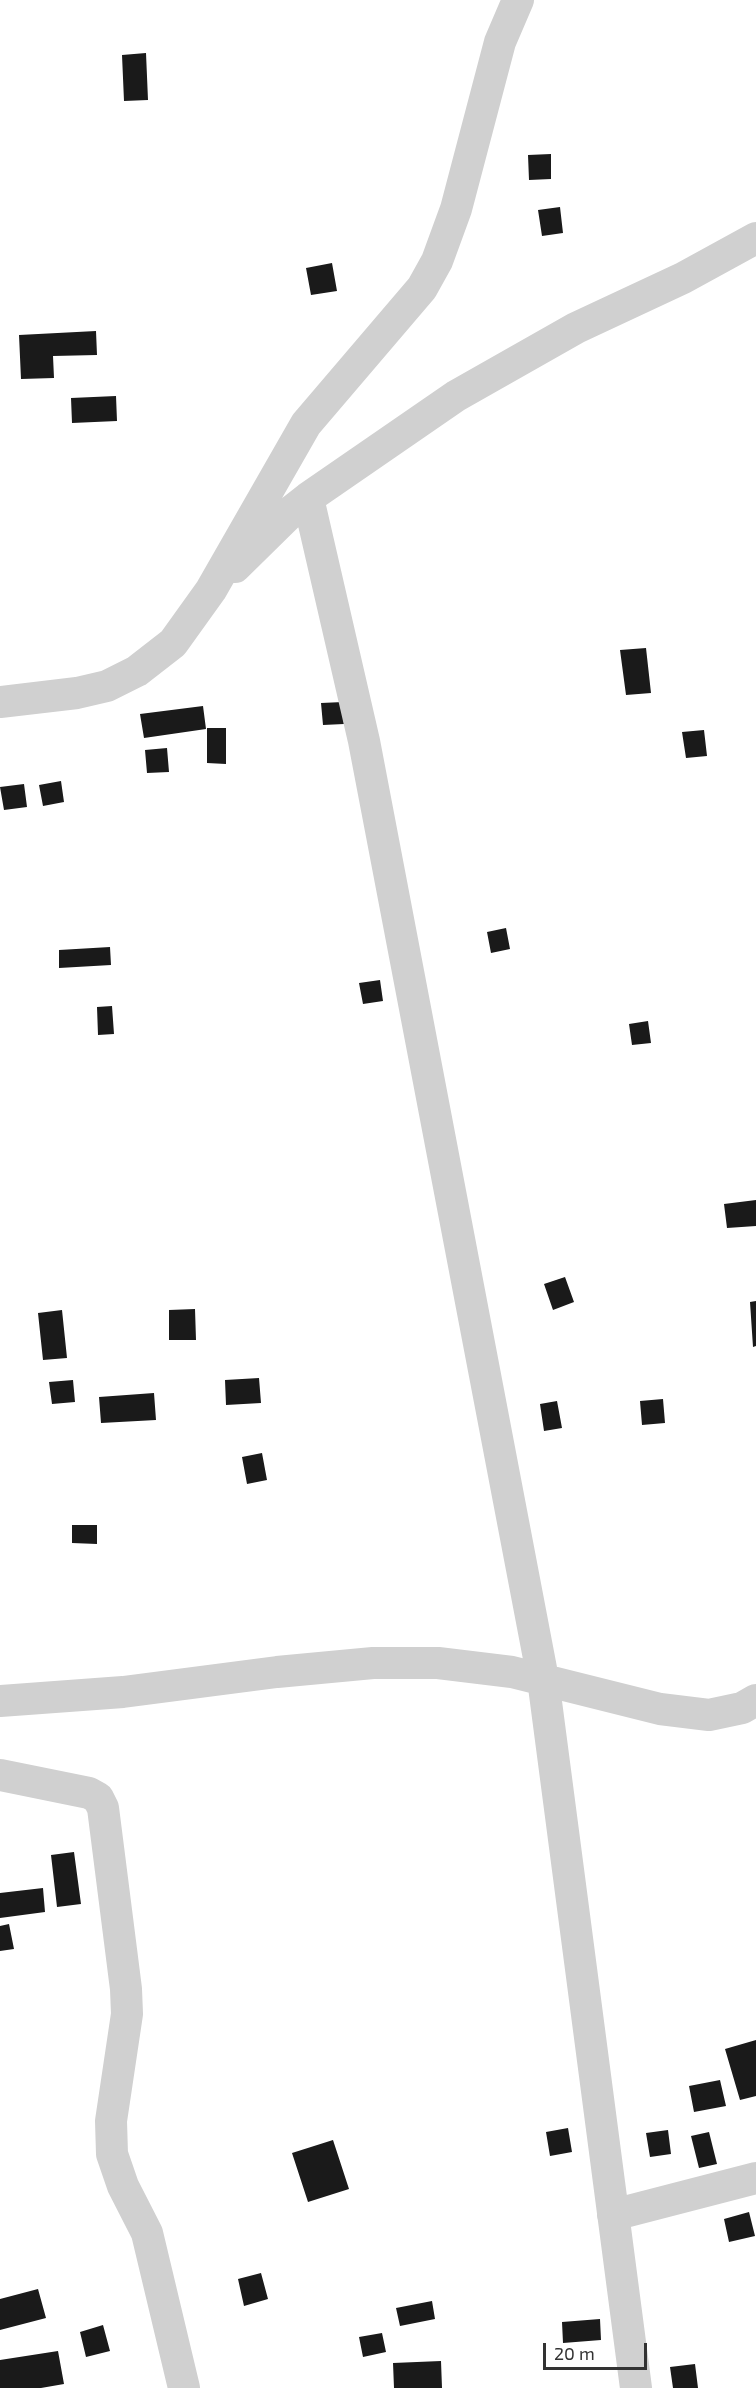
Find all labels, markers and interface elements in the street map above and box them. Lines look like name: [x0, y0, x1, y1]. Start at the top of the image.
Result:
scale bar: [546, 2331, 650, 2369]
text: 20 m: [554, 2342, 595, 2364]

